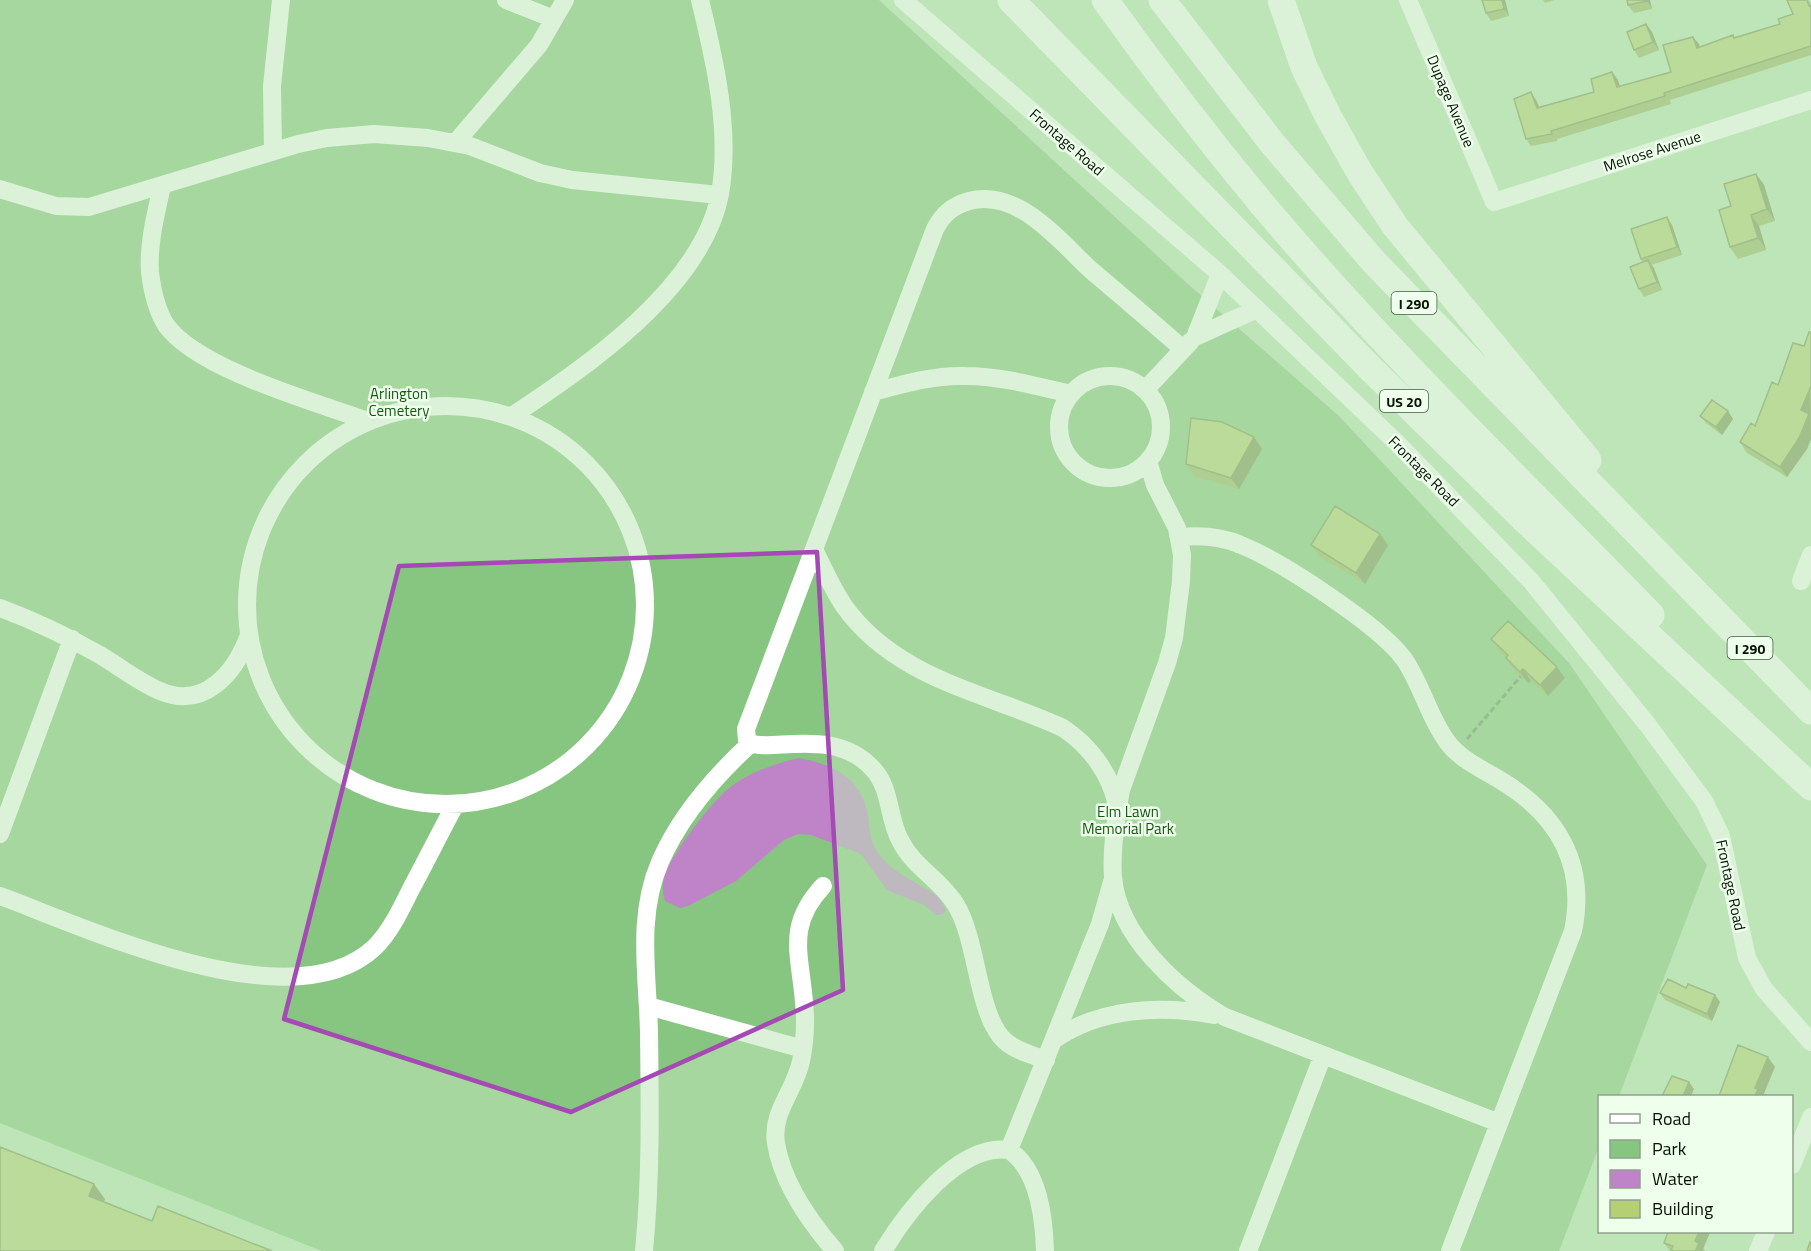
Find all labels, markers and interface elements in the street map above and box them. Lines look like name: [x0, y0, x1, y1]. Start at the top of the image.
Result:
street label: Dupage Avenue: [1421, 51, 1481, 151]
street label: Frontage Road: [1025, 103, 1109, 181]
street label: Melrose Avenue: [1600, 124, 1704, 178]
road number: I 290: [1392, 292, 1436, 314]
park label: Arlington Cemetery: [369, 382, 429, 422]
road number: US 20: [1380, 390, 1428, 412]
street label: Frontage Road: [1383, 430, 1465, 512]
road number: I 290: [1728, 637, 1772, 659]
park label: Elm Lawn Memorial Park: [1082, 800, 1174, 840]
street label: Frontage Road: [1710, 837, 1752, 933]
legend: [1598, 1095, 1793, 1233]
text: Road: [1652, 1105, 1691, 1132]
text: Park: [1652, 1135, 1687, 1162]
text: Water: [1652, 1165, 1698, 1192]
text: Building: [1652, 1195, 1713, 1222]

